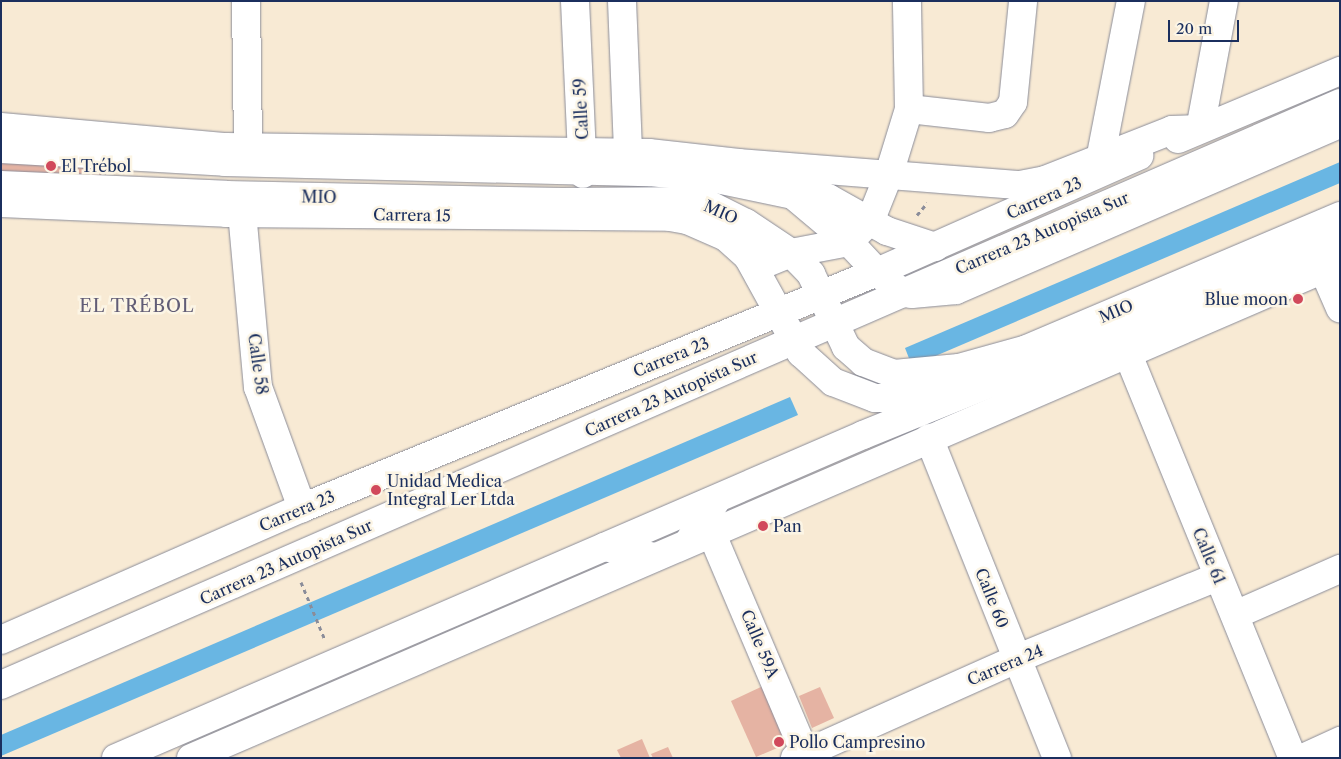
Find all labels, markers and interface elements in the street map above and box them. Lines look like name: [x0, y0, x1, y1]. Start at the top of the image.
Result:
scale bar: [1171, 10, 1242, 42]
text: 20 m: [1176, 19, 1212, 38]
street label: Calle 59: [570, 78, 592, 140]
place label: El Trébol: [61, 156, 132, 176]
marker: El Trébol: [45, 160, 57, 172]
street label: Carrera 23: [1003, 173, 1085, 223]
street label: MIO: [301, 187, 337, 207]
street label: Carrera 23 Autopista Sur: [952, 187, 1132, 279]
street label: MIO: [701, 196, 741, 228]
street label: Carrera 15: [373, 205, 451, 225]
place label: Blue moon: [1205, 289, 1288, 309]
marker: Blue moon: [1292, 293, 1304, 305]
district label: EL TRÉBOL: [78, 295, 196, 317]
street label: MIO: [1096, 295, 1136, 327]
street label: Calle 58: [244, 332, 272, 396]
street label: Carrera 23: [630, 333, 712, 381]
street label: Carrera 23 Autopista Sur: [581, 347, 761, 441]
place label: Unidad Medica Integral Ler Ltda: [387, 471, 515, 509]
marker: Unidad Medica Integral Ler Ltda: [369, 483, 383, 497]
street label: Carrera 23: [256, 486, 338, 536]
street label: Carrera 23 Autopista Sur: [196, 515, 376, 609]
place label: Pan: [773, 516, 802, 536]
marker: Pan: [757, 520, 769, 532]
street label: Calle 61: [1189, 525, 1229, 587]
street label: Calle 60: [971, 565, 1013, 631]
street label: Calle 59A: [737, 607, 783, 681]
street label: Carrera 24: [964, 640, 1046, 690]
place label: Pollo Campresino: [789, 732, 925, 752]
marker: Pollo Campresino: [773, 736, 785, 748]

